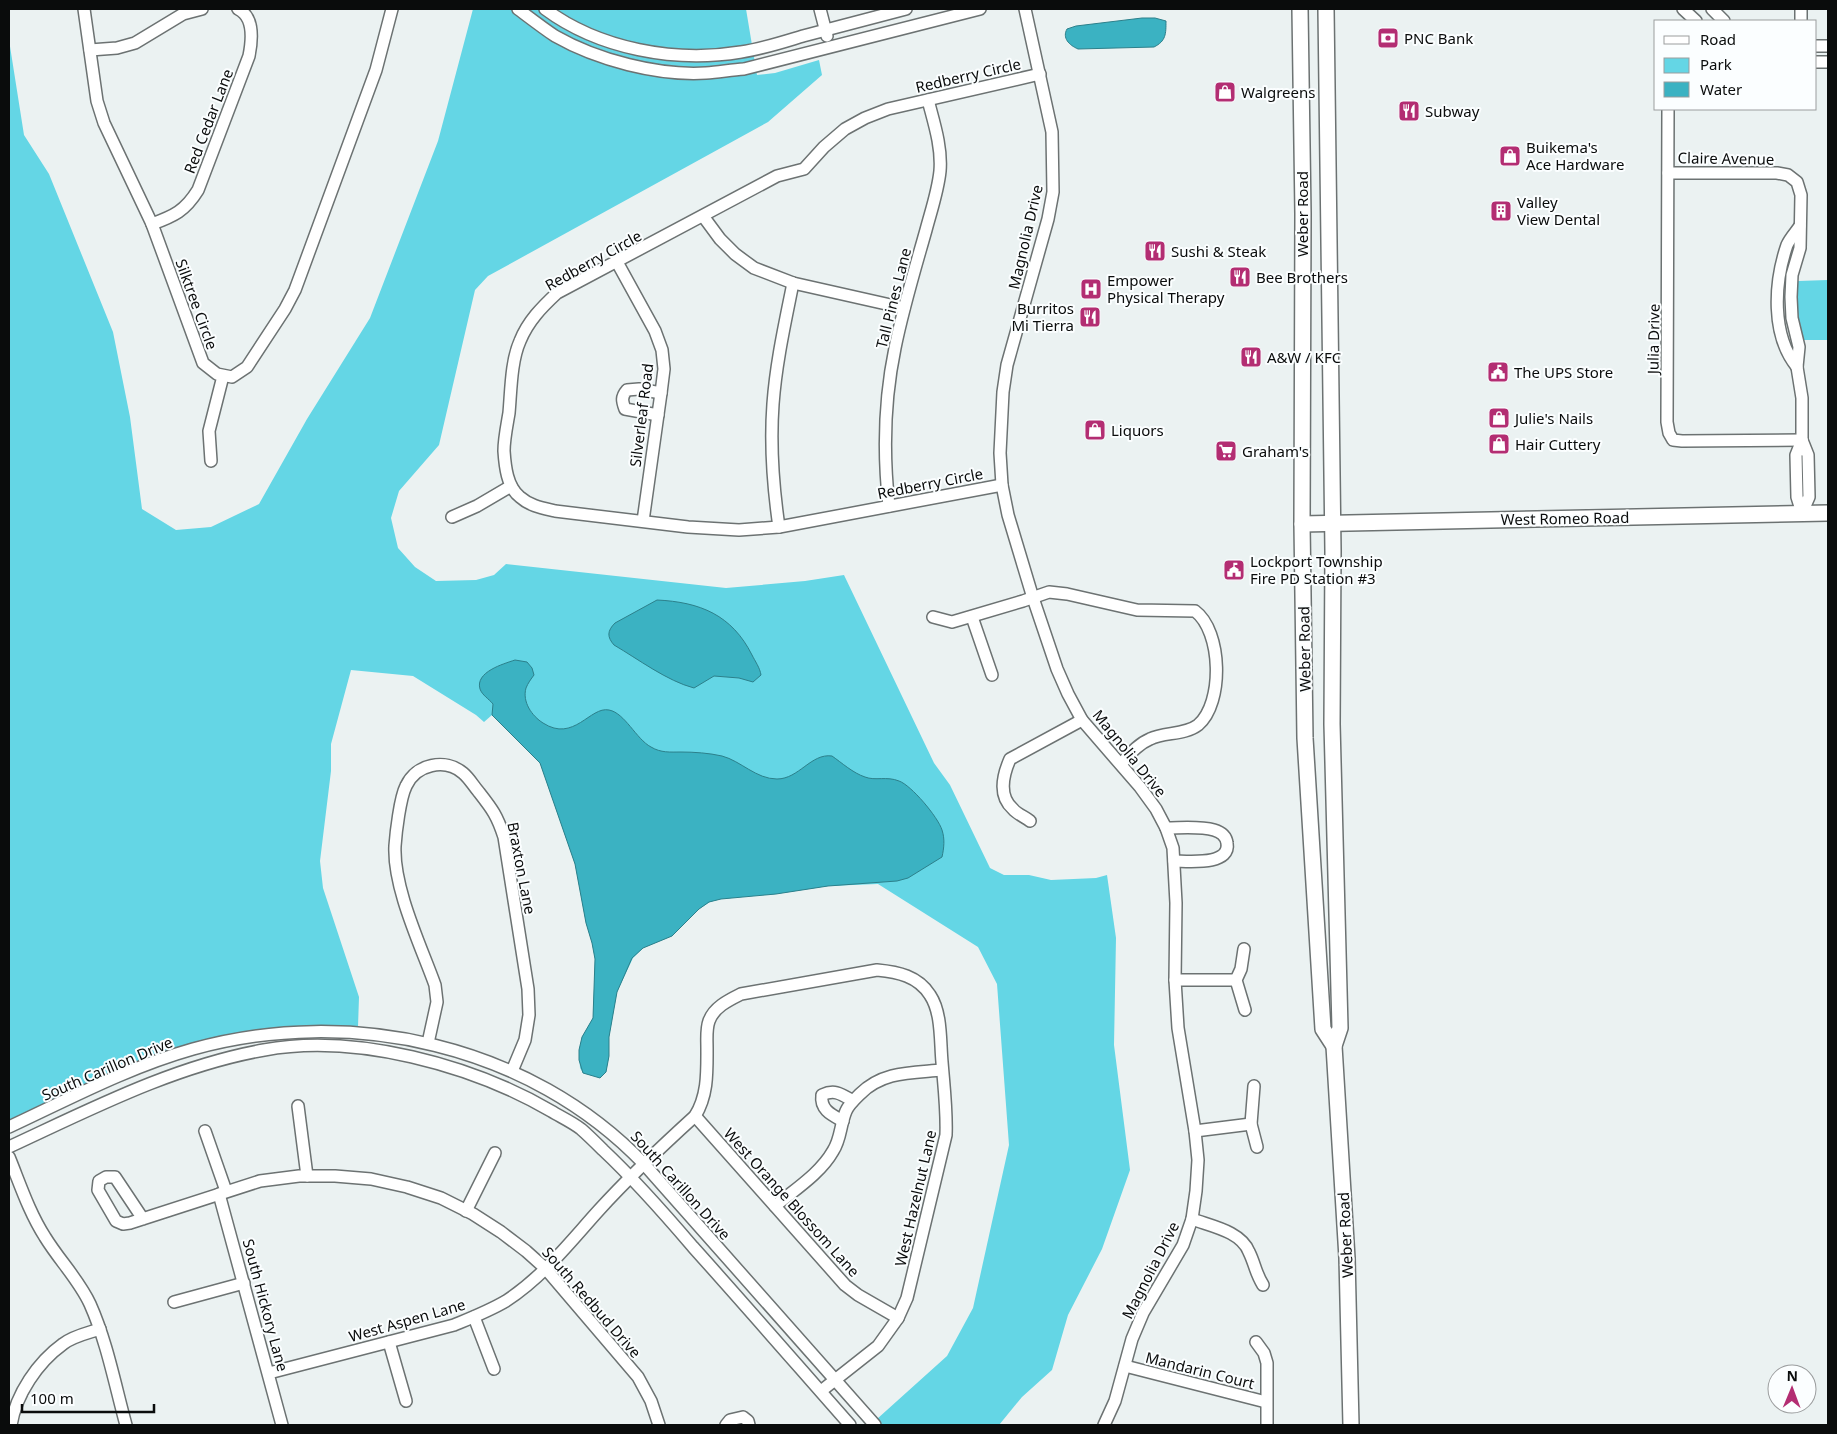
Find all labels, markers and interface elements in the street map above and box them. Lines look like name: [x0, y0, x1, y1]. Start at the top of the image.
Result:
legend: [1654, 20, 1817, 110]
bank icon: PNC Bank: [1376, 26, 1400, 50]
place label: PNC Bank: [1404, 28, 1473, 48]
text: Road: [1700, 29, 1736, 49]
street label: Redberry Circle: [913, 53, 1023, 97]
text: Park: [1700, 54, 1732, 74]
street label: Red Cedar Lane: [179, 66, 237, 176]
text: Water: [1700, 79, 1742, 99]
shop icon: Walgreens: [1213, 80, 1237, 104]
place label: Walgreens: [1241, 82, 1315, 102]
restaurant icon: Subway: [1397, 99, 1421, 123]
place label: Subway: [1425, 101, 1480, 121]
place label: Buikema's Ace Hardware: [1526, 137, 1624, 174]
shop icon: Buikema's Ace Hardware: [1498, 144, 1522, 168]
street label: Claire Avenue: [1678, 147, 1774, 169]
street label: Weber Road: [1292, 171, 1312, 257]
street label: Magnolia Drive: [1003, 183, 1047, 291]
place label: Valley View Dental: [1517, 192, 1600, 229]
building icon: Valley View Dental: [1489, 199, 1513, 223]
street label: Redberry Circle: [541, 225, 645, 295]
restaurant icon: Sushi & Steak: [1143, 239, 1167, 263]
place label: Sushi & Steak: [1171, 241, 1266, 261]
street label: Tall Pines Lane: [871, 246, 915, 350]
street label: Silktree Circle: [171, 256, 223, 352]
restaurant icon: Bee Brothers: [1228, 265, 1252, 289]
place label: Bee Brothers: [1256, 267, 1348, 287]
place label: Empower Physical Therapy: [1107, 270, 1225, 307]
hospital icon: Empower Physical Therapy: [1079, 277, 1103, 301]
place label: Burritos Mi Tierra: [1011, 298, 1074, 335]
street label: Julia Drive: [1642, 304, 1664, 376]
restaurant icon: Burritos Mi Tierra: [1078, 305, 1102, 329]
restaurant icon: A&W / KFC: [1239, 345, 1263, 369]
place label: A&W / KFC: [1267, 347, 1342, 367]
public building icon: The UPS Store: [1486, 360, 1510, 384]
street label: Silverleaf Road: [625, 362, 657, 468]
place label: The UPS Store: [1514, 362, 1613, 382]
shop icon: Julie's Nails: [1487, 406, 1511, 430]
place label: Julie's Nails: [1513, 408, 1593, 428]
shop icon: Liquors: [1083, 418, 1107, 442]
place label: Liquors: [1111, 420, 1164, 440]
shop icon: Hair Cuttery: [1487, 432, 1511, 456]
place label: Hair Cuttery: [1515, 434, 1601, 454]
supermarket icon: Graham's: [1214, 439, 1238, 463]
place label: Graham's: [1242, 441, 1309, 461]
street label: Redberry Circle: [875, 463, 985, 503]
street label: West Romeo Road: [1501, 507, 1629, 529]
place label: Lockport Township Fire PD Station #3: [1250, 551, 1383, 588]
public building icon: Lockport Township Fire PD Station #3: [1222, 558, 1246, 582]
street label: Weber Road: [1293, 606, 1315, 692]
street label: Magnolia Drive: [1089, 705, 1171, 801]
street label: Braxton Lane: [503, 820, 541, 916]
street label: South Carillon Drive: [39, 1031, 175, 1105]
street label: West Orange Blossom Lane: [720, 1123, 864, 1281]
street label: South Carillon Drive: [627, 1126, 735, 1244]
street label: West Hazelnut Lane: [890, 1128, 940, 1268]
street label: Weber Road: [1333, 1192, 1357, 1278]
street label: Magnolia Drive: [1117, 1218, 1183, 1322]
street label: South Hickory Lane: [239, 1237, 293, 1373]
street label: South Redbud Drive: [538, 1242, 646, 1362]
street label: West Aspen Lane: [346, 1294, 468, 1346]
street label: Mandarin Court: [1143, 1347, 1257, 1393]
north arrow: [1767, 1364, 1817, 1414]
text: N: [1786, 1366, 1798, 1385]
scale bar: [22, 1382, 155, 1414]
text: 100 m: [30, 1388, 74, 1408]

